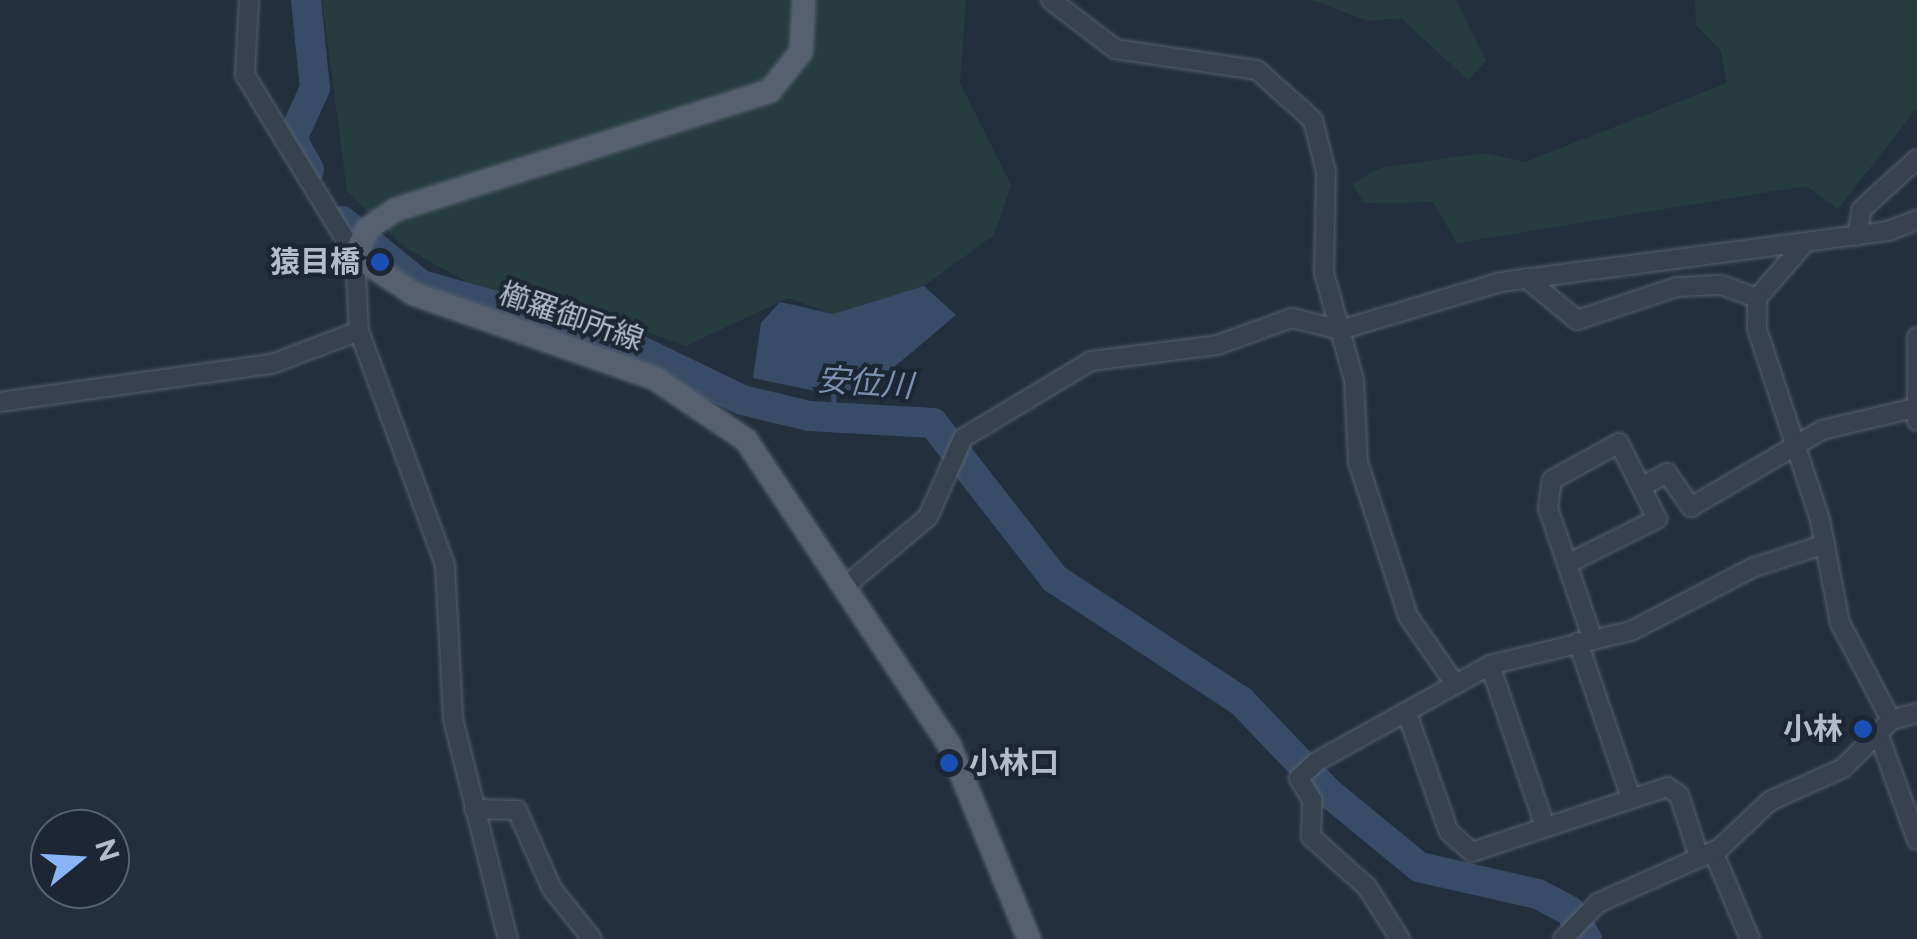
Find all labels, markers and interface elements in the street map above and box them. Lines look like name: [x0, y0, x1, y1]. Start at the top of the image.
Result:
place label: 猿目橋: [270, 244, 360, 280]
marker: 猿目橋: [369, 251, 391, 273]
street label: 櫛羅御所線: [494, 276, 648, 358]
water label: 安位川: [816, 360, 914, 406]
place label: 小林: [1783, 711, 1843, 747]
marker: 小林: [1852, 718, 1874, 740]
place label: 小林口: [969, 745, 1059, 781]
marker: 小林口: [938, 752, 960, 774]
north arrow: [30, 809, 130, 909]
text: N: [88, 835, 126, 865]

